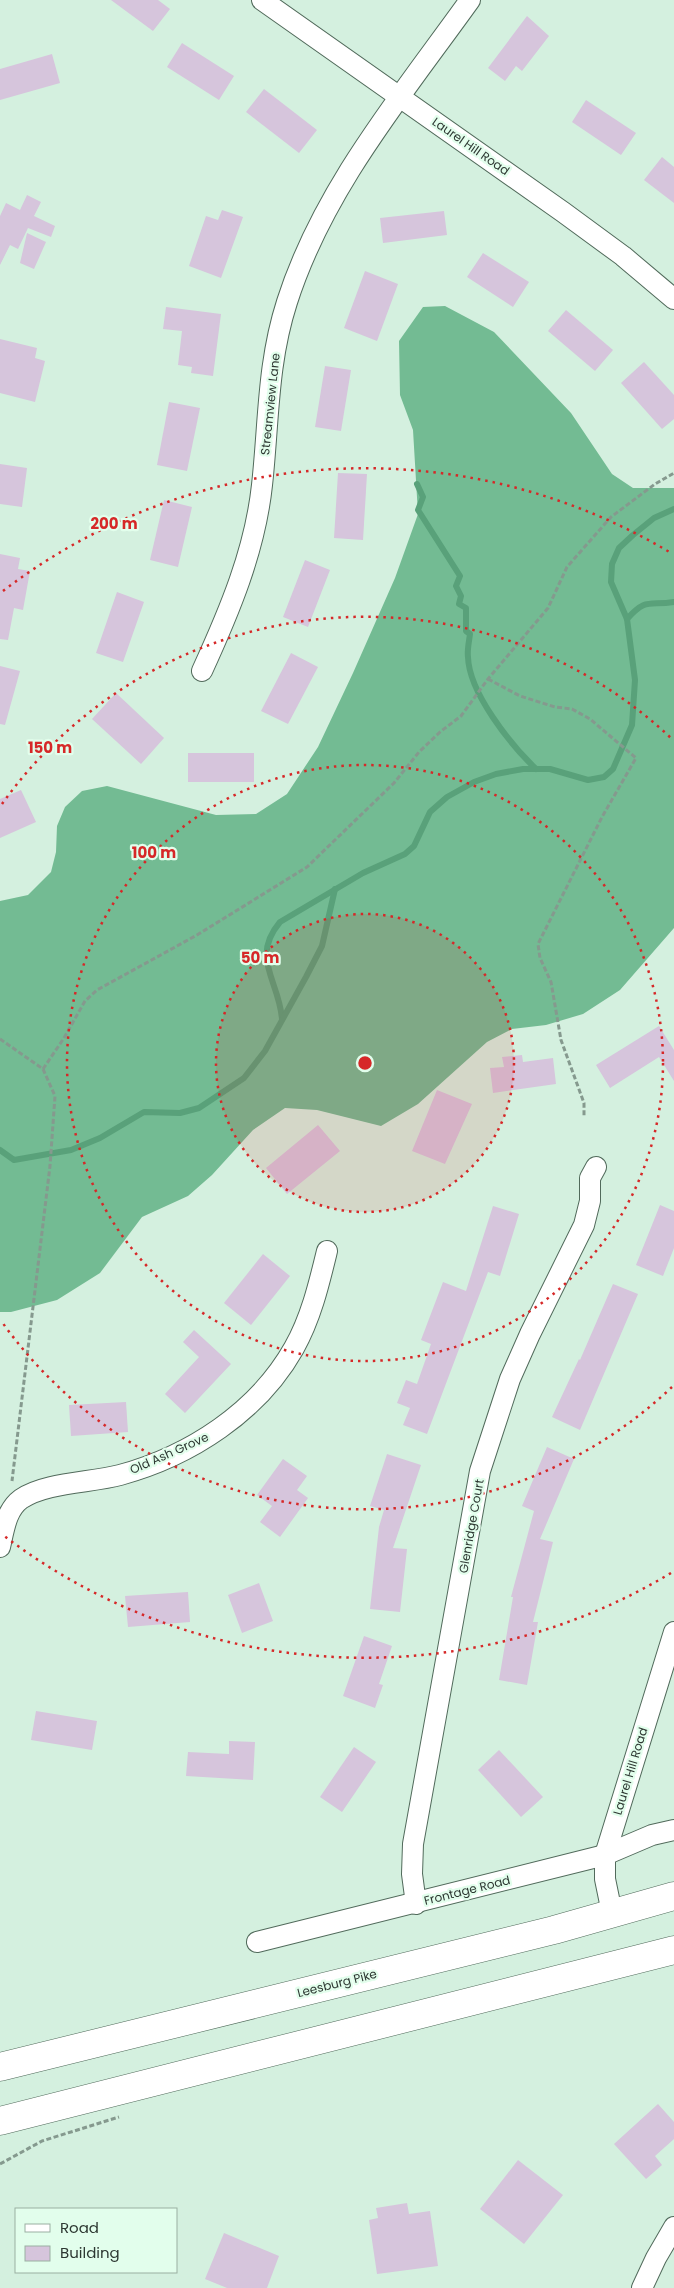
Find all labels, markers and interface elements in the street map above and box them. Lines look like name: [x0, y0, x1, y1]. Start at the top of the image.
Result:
street label: Laurel Hill Road: [429, 113, 513, 179]
street label: Streamview Lane: [256, 352, 284, 456]
text: 200 m: [90, 513, 138, 534]
text: 150 m: [28, 737, 72, 758]
text: 100 m: [132, 842, 176, 863]
text: 50 m: [241, 947, 279, 968]
centre of rings: [356, 1054, 374, 1072]
street label: Old Ash Grove: [127, 1428, 211, 1478]
street label: Glenridge Court: [454, 1478, 488, 1574]
street label: Laurel Hill Road: [609, 1725, 651, 1817]
street label: Frontage Road: [422, 1871, 512, 1909]
street label: Leesburg Pike: [295, 1965, 379, 2001]
legend: [15, 2208, 178, 2273]
text: Road: [60, 2217, 99, 2238]
text: Building: [60, 2242, 120, 2263]

